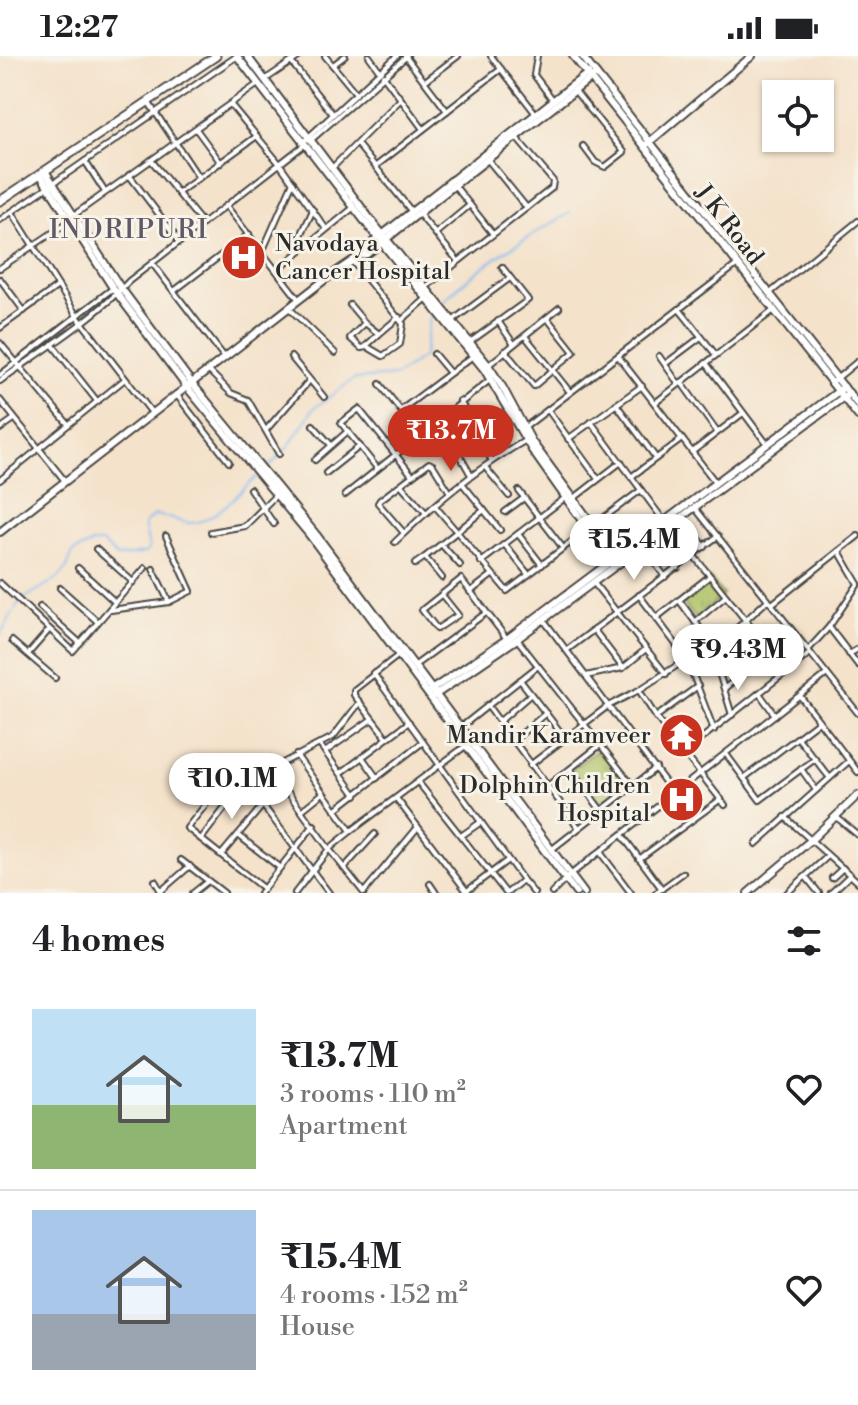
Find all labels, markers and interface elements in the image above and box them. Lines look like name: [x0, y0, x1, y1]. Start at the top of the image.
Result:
text: 12:27: [40, 9, 118, 47]
map controls: [762, 80, 834, 152]
button: locate: [762, 80, 834, 152]
street label: J K Road: [688, 178, 770, 272]
district label: INDRIPURI: [49, 214, 209, 246]
place label: Navodaya Cancer Hospital: [275, 229, 450, 287]
hospital icon: Navodaya Cancer Hospital: [220, 234, 268, 282]
pin: ₹13.7M: [386, 405, 516, 473]
text: ₹13.7M: [406, 415, 496, 447]
pin: ₹15.4M: [569, 514, 699, 582]
text: ₹15.4M: [588, 524, 680, 556]
pin: ₹9.43M: [673, 624, 803, 692]
text: ₹9.43M: [690, 634, 786, 666]
temple icon: Mandir Karamveer: [658, 712, 706, 760]
place label: Mandir Karamveer: [446, 721, 651, 751]
pin: ₹10.1M: [167, 753, 297, 821]
text: ₹10.1M: [187, 763, 277, 795]
place label: Dolphin Children Hospital: [459, 771, 650, 829]
hospital icon: Dolphin Children Hospital: [657, 776, 705, 824]
icon: filters: [782, 919, 826, 963]
text: 4 homes: [32, 920, 165, 962]
text: ₹13.7M: [280, 1036, 398, 1078]
icon: home: [96, 1041, 192, 1137]
icon: heart: [782, 1067, 826, 1111]
text: 3 rooms · 110 m²: [280, 1078, 466, 1110]
text: Apartment: [280, 1110, 408, 1142]
text: ₹15.4M: [280, 1237, 402, 1279]
icon: home: [96, 1242, 192, 1338]
icon: heart: [782, 1268, 826, 1312]
text: 4 rooms · 152 m²: [280, 1279, 468, 1311]
text: House: [280, 1311, 355, 1343]

